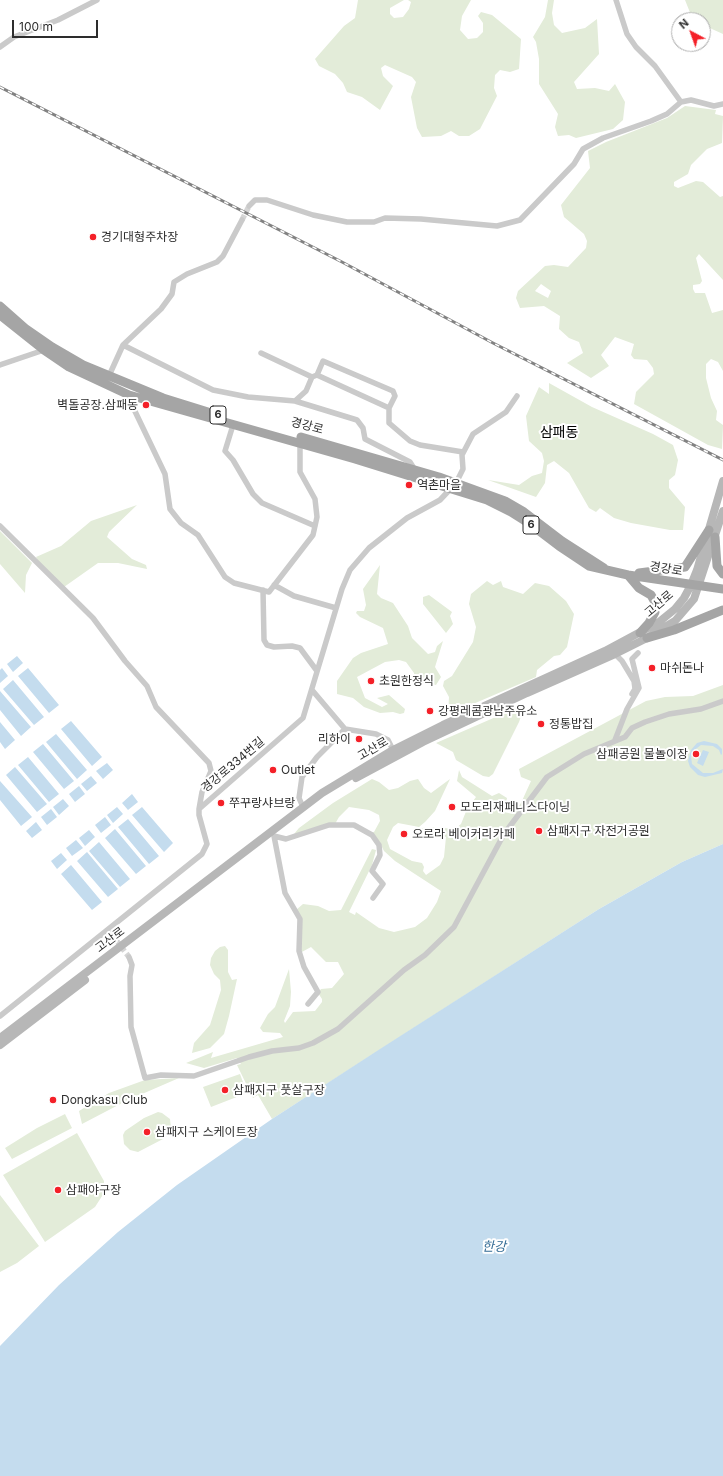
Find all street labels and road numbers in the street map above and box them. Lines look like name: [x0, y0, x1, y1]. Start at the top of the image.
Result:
road number: 6: [210, 406, 226, 424]
street label: 경강로: [289, 415, 325, 437]
road number: 6: [523, 516, 539, 534]
street label: 경강로: [649, 559, 683, 579]
street label: 고산로: [642, 588, 676, 620]
street label: 경강로334번길: [199, 734, 267, 796]
street label: 고산로: [355, 734, 391, 764]
street label: 고산로: [92, 924, 128, 956]

